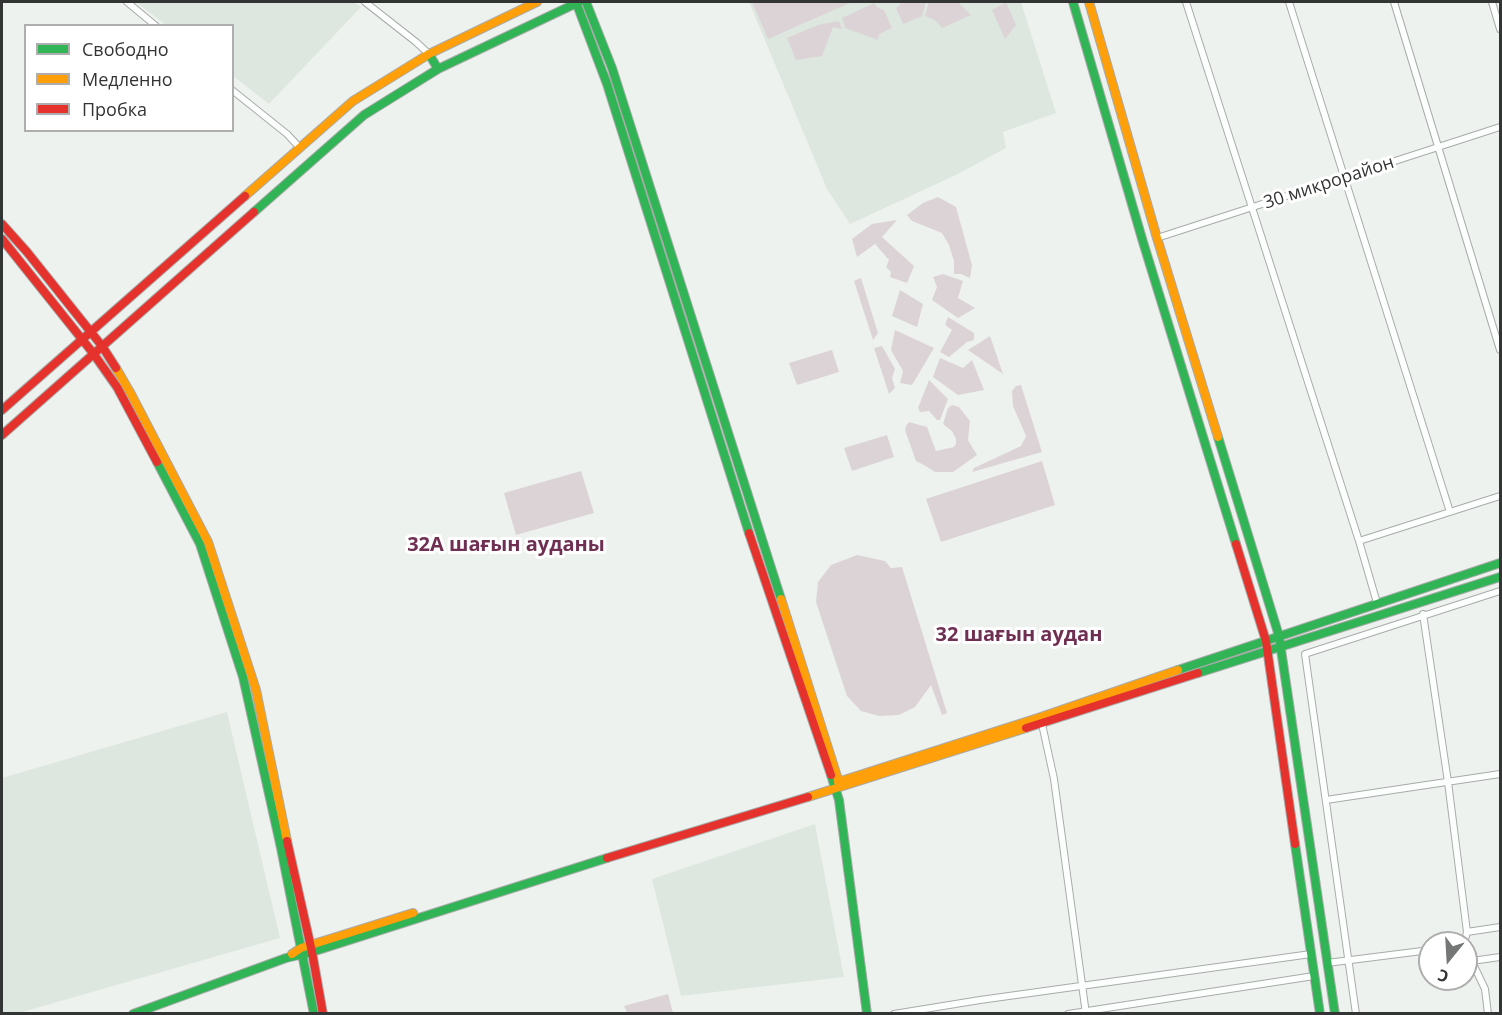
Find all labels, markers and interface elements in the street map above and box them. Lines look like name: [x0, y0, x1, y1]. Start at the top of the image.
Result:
legend: [24, 24, 234, 132]
text: Свободно: [82, 37, 169, 61]
text: Медленно: [82, 67, 173, 91]
text: Пробка: [82, 97, 147, 121]
street label: 30 микрорайон: [1261, 152, 1397, 214]
district label: 32А шағын ауданы: [407, 533, 605, 557]
district label: 32 шағын аудан: [936, 623, 1102, 647]
north arrow: [1418, 931, 1478, 991]
text: С: [1435, 964, 1451, 988]

